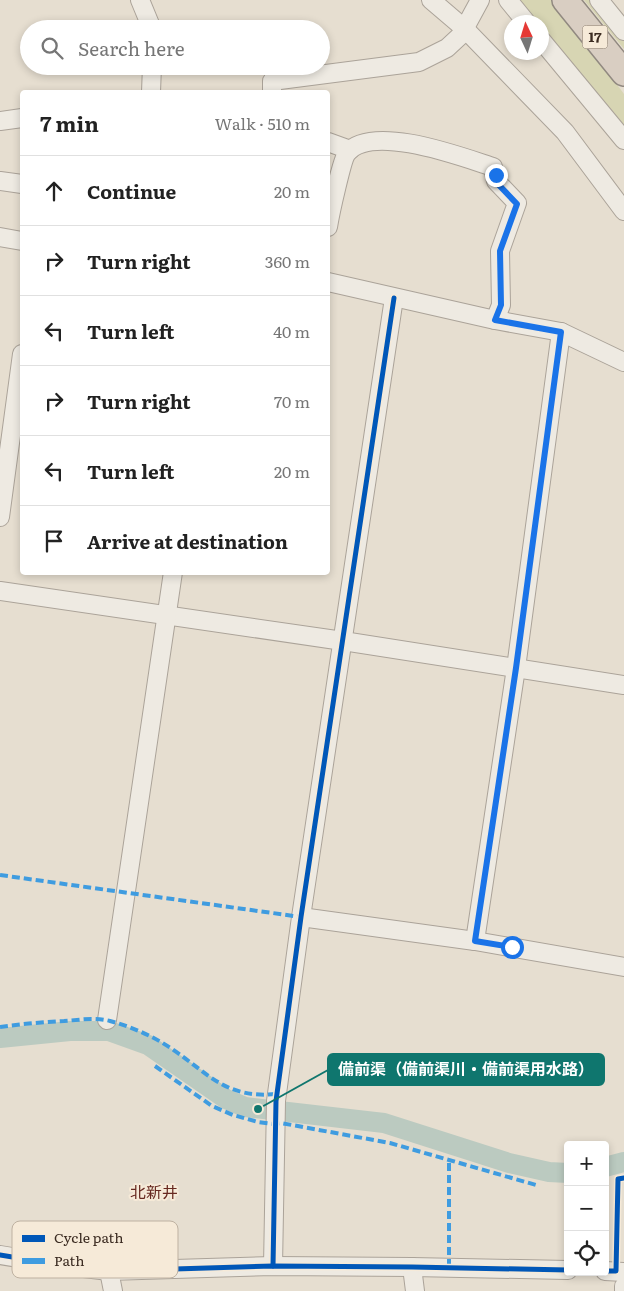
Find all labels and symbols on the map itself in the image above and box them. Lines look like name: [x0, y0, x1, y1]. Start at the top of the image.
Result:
north arrow: [504, 15, 549, 60]
road number: 17: [582, 26, 608, 48]
route end: [485, 164, 508, 187]
route start: [501, 936, 524, 959]
callout: 備前渠（備前渠川・備前渠用水路）: [328, 1054, 604, 1085]
text: 備前渠（備前渠川・備前渠用水路）: [338, 1056, 594, 1080]
district label: 北新井: [130, 1179, 178, 1203]
legend: [12, 1221, 178, 1278]
text: Cycle path: [54, 1227, 123, 1247]
text: Path: [54, 1250, 84, 1270]

